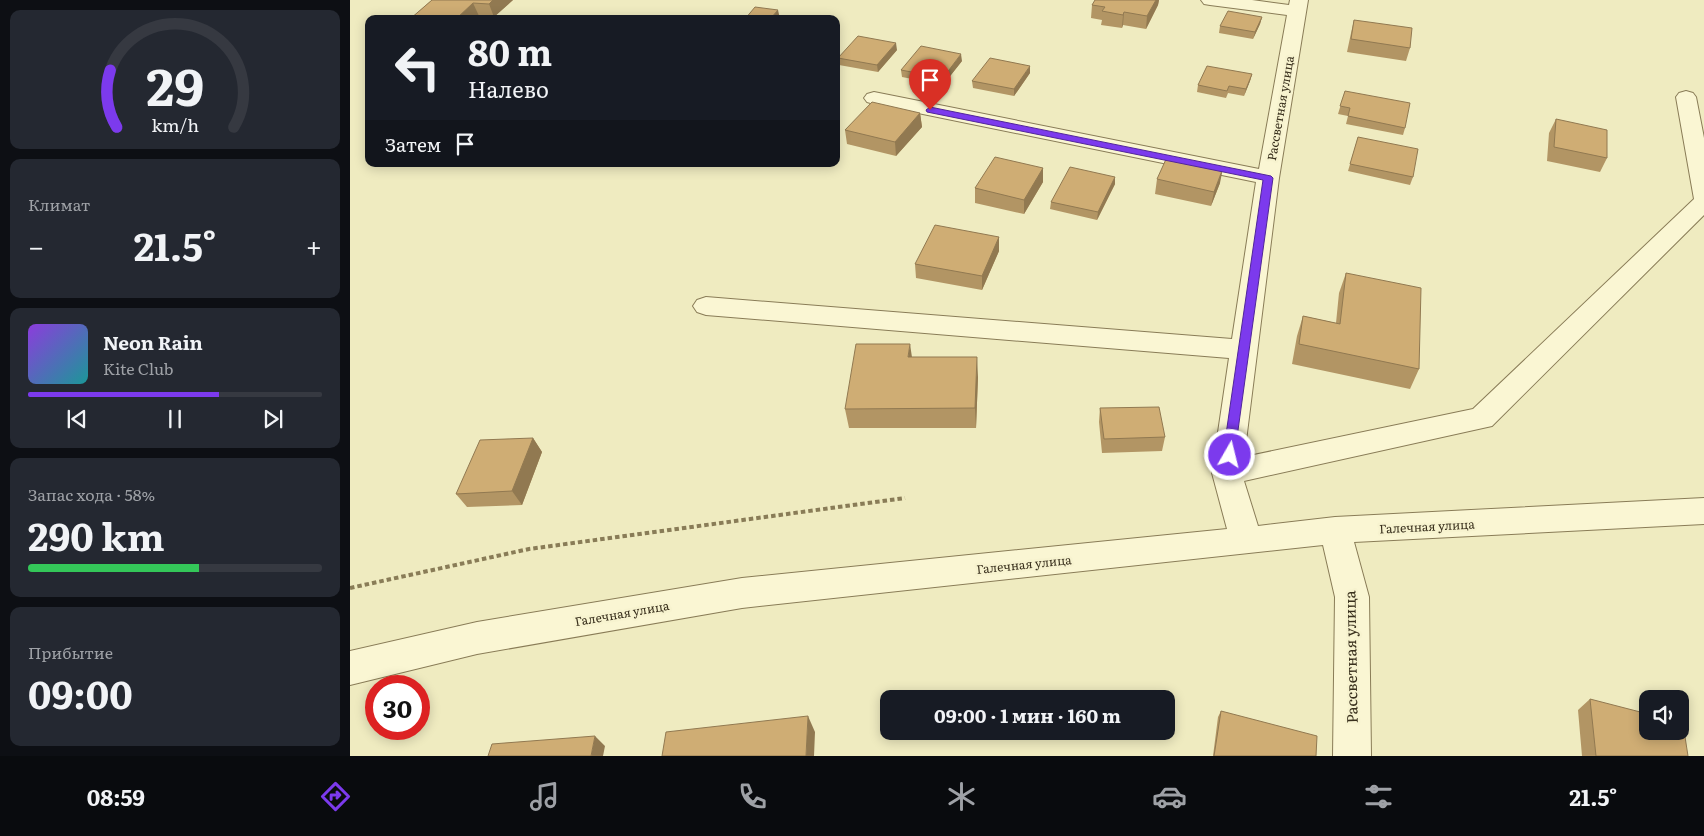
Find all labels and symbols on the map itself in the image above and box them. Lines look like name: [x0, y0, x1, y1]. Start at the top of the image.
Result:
street label: Рассветная улица: [1262, 54, 1298, 162]
pin: [909, 59, 951, 110]
position arrow: [1203, 428, 1255, 480]
street label: Галечная улица: [1379, 514, 1476, 537]
street label: Галечная улица: [976, 550, 1073, 578]
street label: Рассветная улица: [1337, 589, 1363, 724]
street label: Галечная улица: [573, 596, 671, 630]
speed limit sign: 30: [365, 675, 430, 740]

